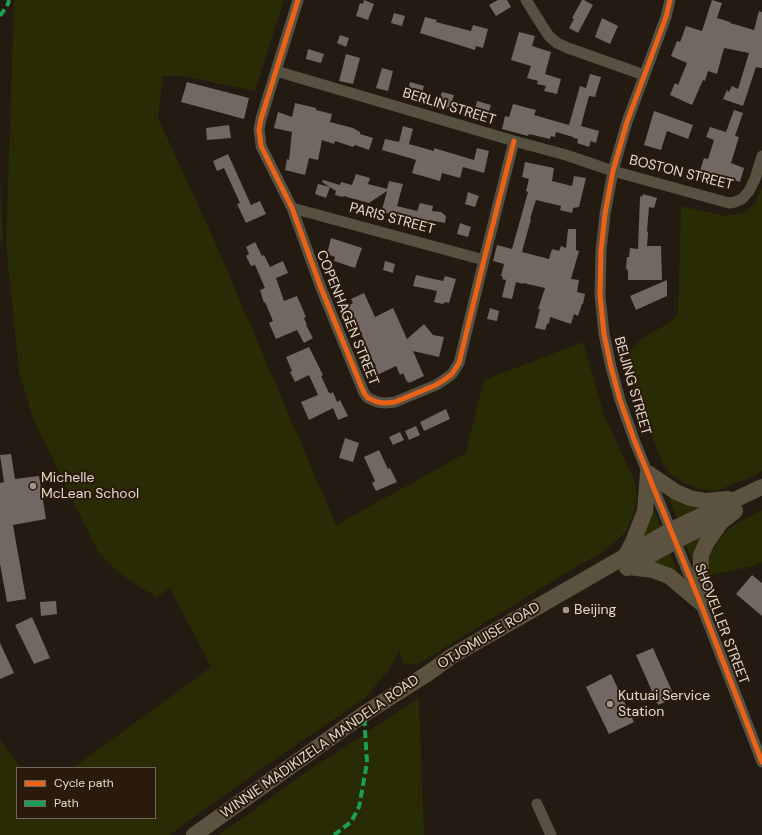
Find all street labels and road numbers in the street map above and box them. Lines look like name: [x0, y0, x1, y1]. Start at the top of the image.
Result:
street label: BERLIN STREET: [400, 85, 498, 129]
street label: BOSTON STREET: [627, 152, 735, 194]
street label: PARIS STREET: [348, 200, 436, 238]
street label: COPENHAGEN STREET: [312, 248, 382, 388]
street label: BEIJING STREET: [610, 335, 654, 437]
street label: SHOVELLER STREET: [690, 561, 752, 687]
street label: OTJOMUISE ROAD: [435, 599, 543, 673]
street label: WINNIE MADIKIZELA MANDELA ROAD: [218, 672, 422, 822]

